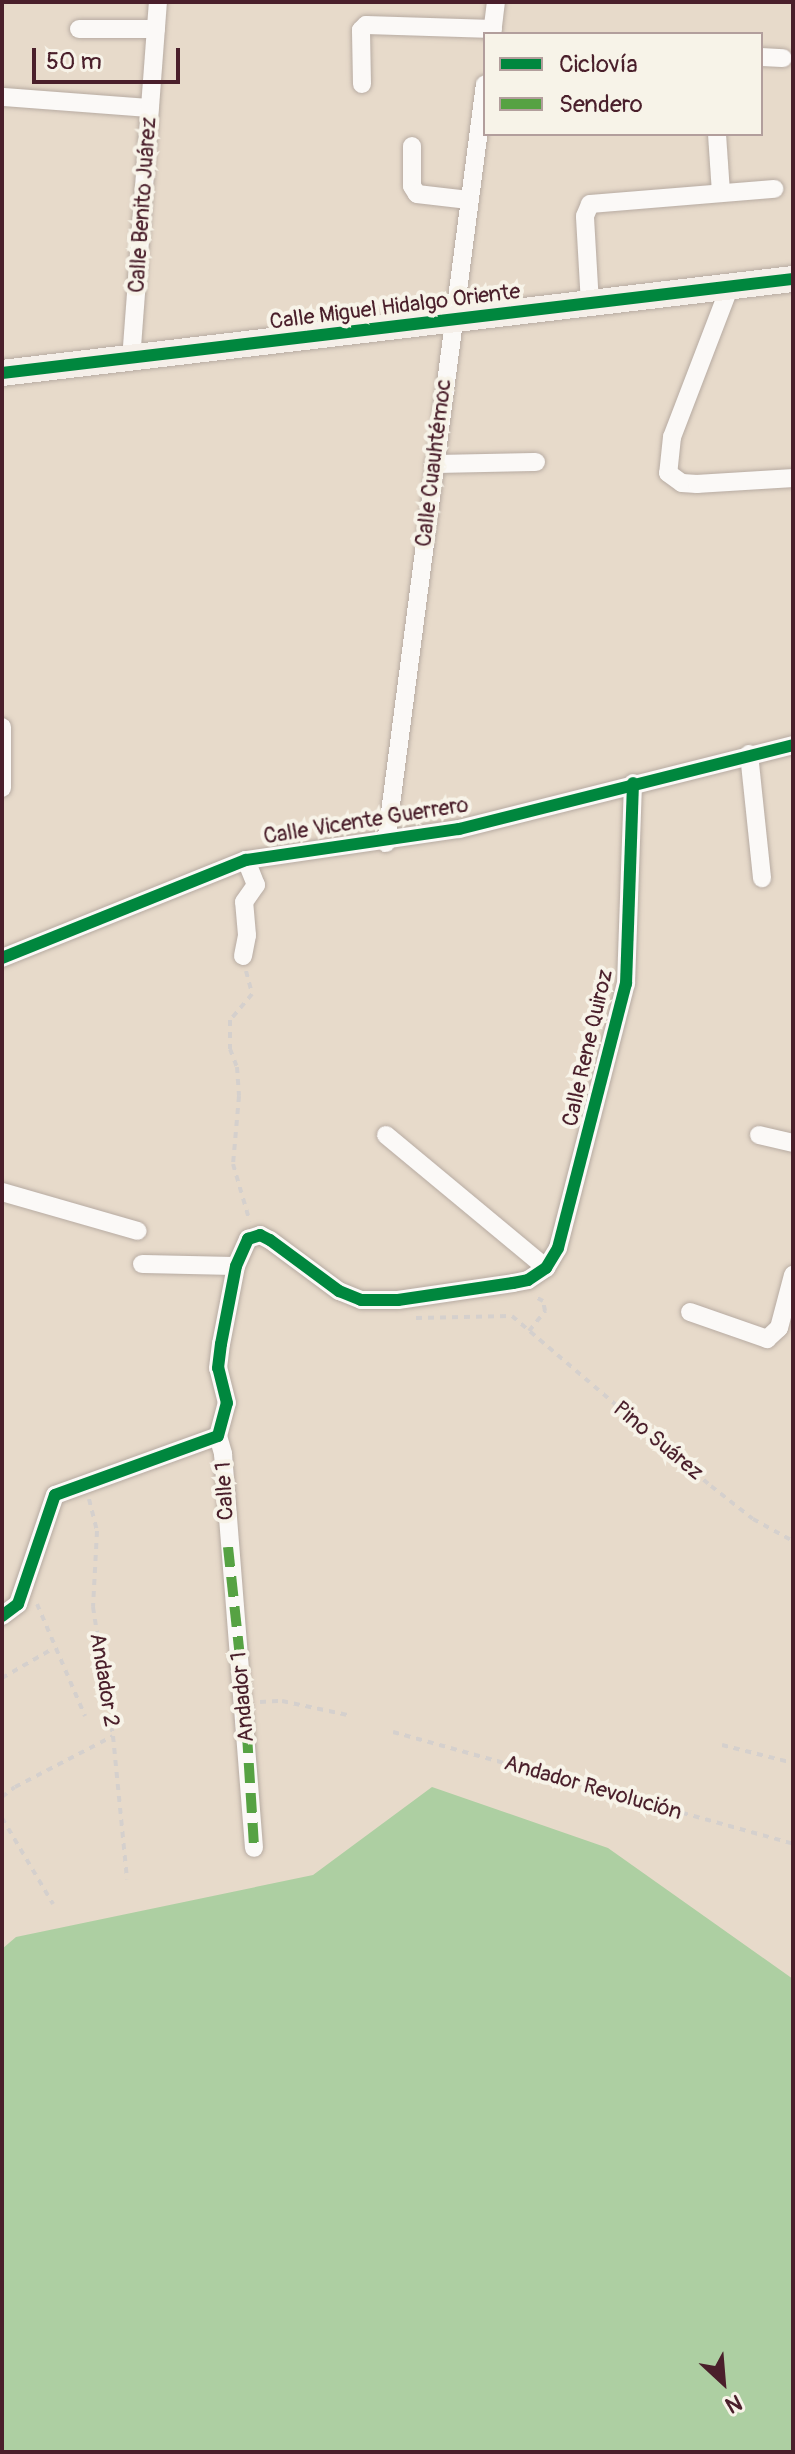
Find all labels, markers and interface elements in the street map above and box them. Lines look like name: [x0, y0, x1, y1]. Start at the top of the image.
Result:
scale bar: [36, 32, 184, 82]
legend: [483, 32, 763, 136]
text: 50 m: [46, 47, 102, 76]
text: Ciclovía: [559, 50, 638, 79]
text: Sendero: [559, 90, 643, 119]
street label: Calle Benito Juárez: [124, 116, 162, 294]
street label: Calle Miguel Hidalgo Oriente: [268, 279, 522, 335]
street label: Calle Cuauhtémoc: [411, 378, 457, 548]
street label: Calle Vicente Guerrero: [262, 792, 470, 850]
street label: Calle Rene Quiroz: [557, 967, 619, 1129]
street label: Pino Suárez: [608, 1396, 708, 1486]
street label: Calle 1: [210, 1461, 240, 1521]
street label: Andador 2: [84, 1631, 124, 1729]
street label: Andador 1: [226, 1650, 260, 1744]
street label: Andador Revolución: [501, 1750, 685, 1826]
north arrow: [683, 2342, 763, 2422]
text: N: [721, 2388, 746, 2419]

